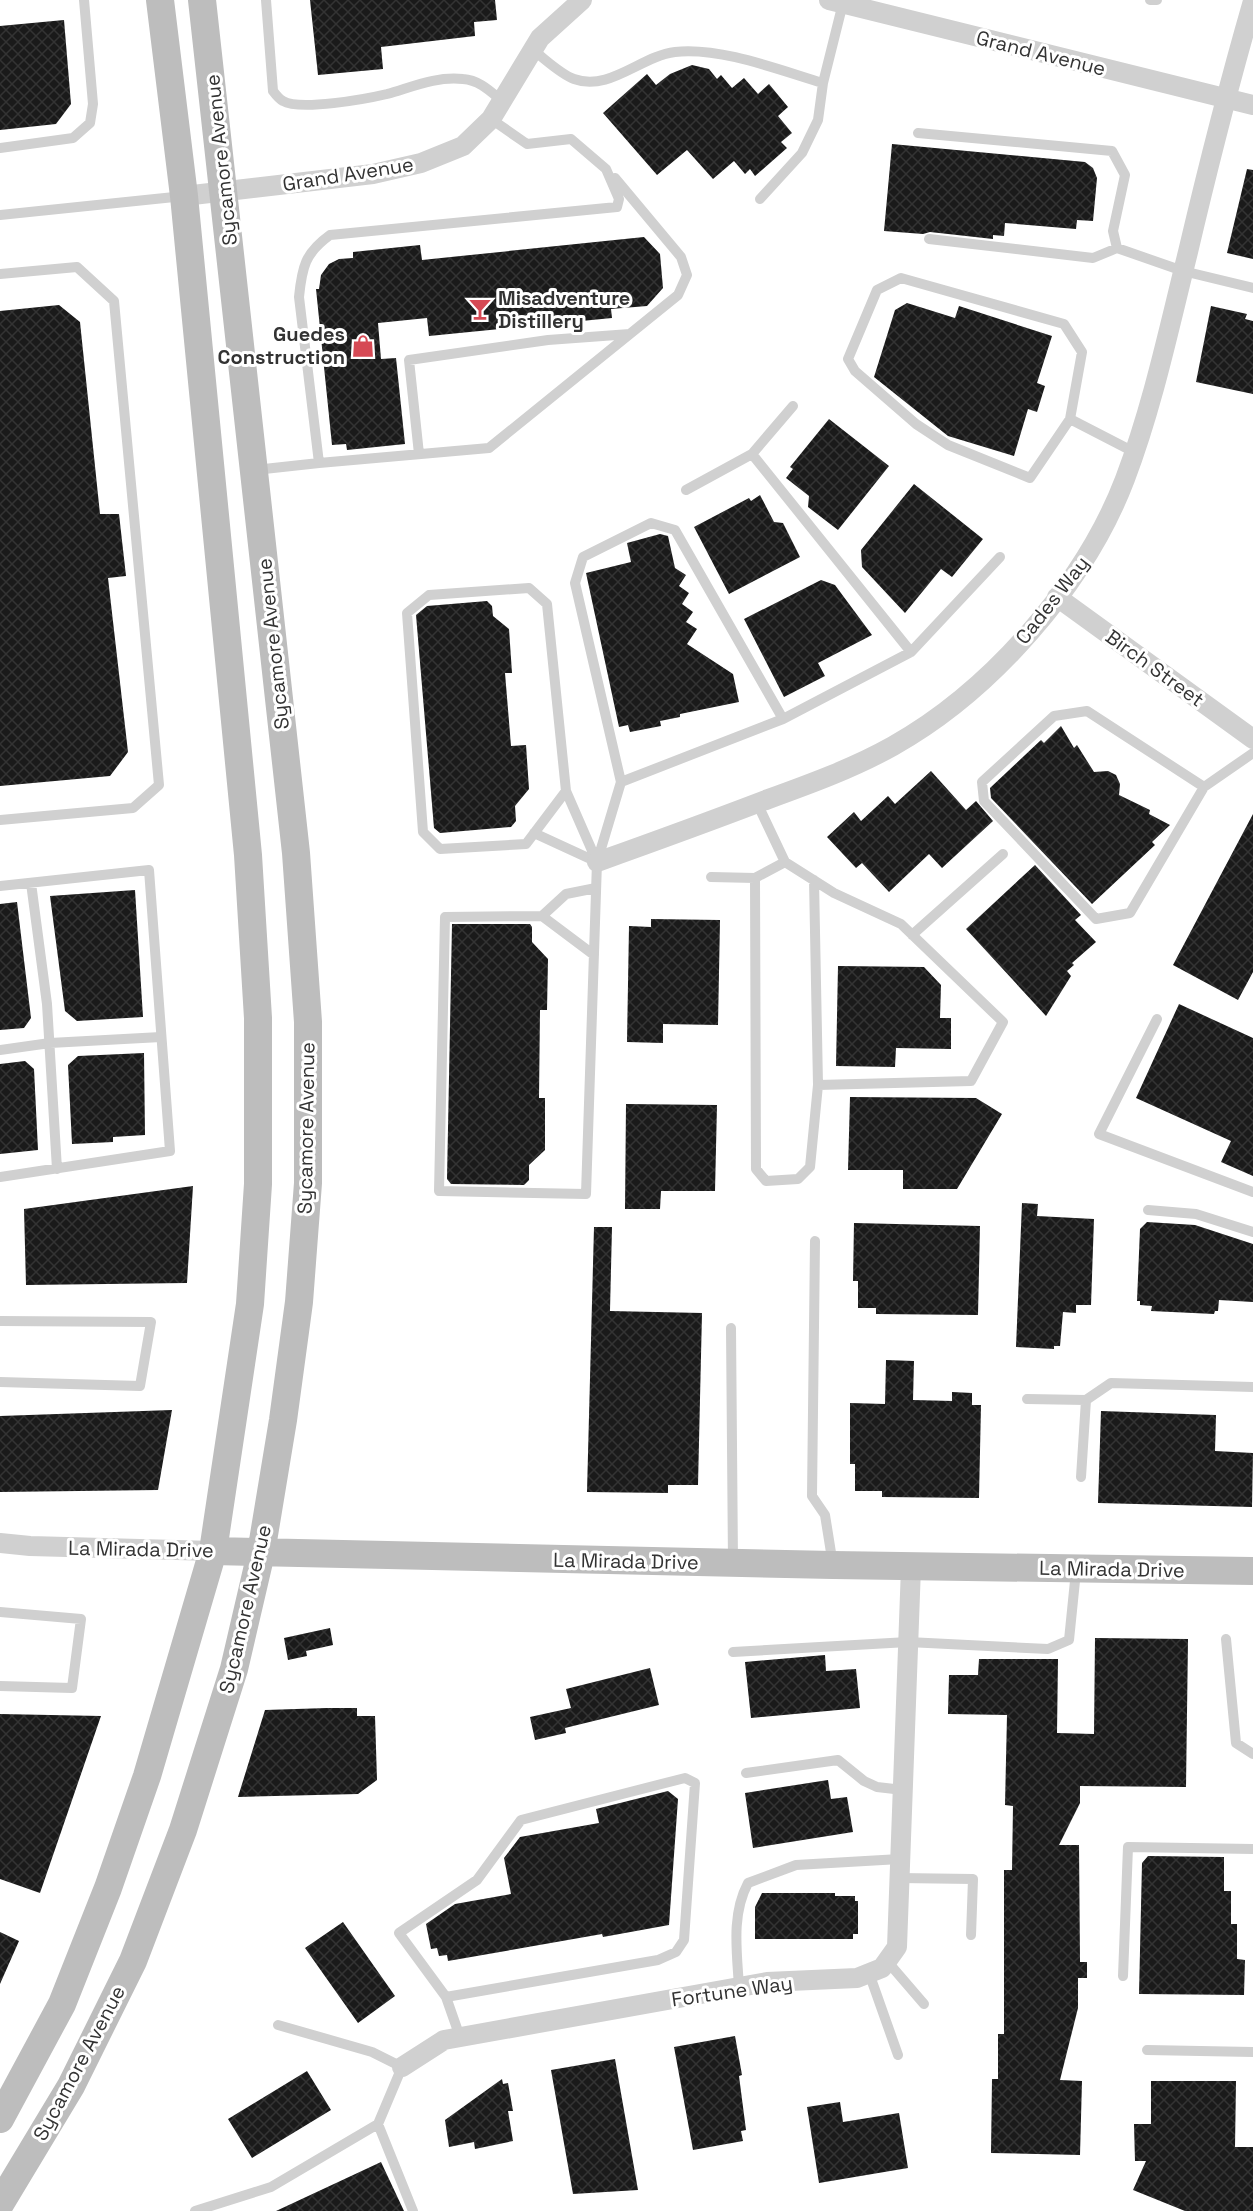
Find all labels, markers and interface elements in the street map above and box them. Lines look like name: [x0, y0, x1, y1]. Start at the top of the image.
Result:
street label: Grand Avenue: [974, 24, 1108, 82]
street label: Sycamore Avenue: [199, 73, 243, 247]
street label: Grand Avenue: [281, 151, 415, 197]
place label: Misadventure Distillery: [498, 285, 630, 334]
bar icon: Misadventure Distillery: [467, 296, 493, 322]
place label: Guedes Construction: [218, 321, 345, 370]
shop icon: Guedes Construction: [350, 333, 376, 359]
street label: Cades Way: [1009, 551, 1095, 649]
street label: Sycamore Avenue: [251, 557, 295, 731]
street label: Birch Street: [1101, 623, 1209, 713]
street label: Sycamore Avenue: [292, 1042, 320, 1214]
street label: Sycamore Avenue: [213, 1522, 277, 1696]
street label: La Mirada Drive: [68, 1535, 214, 1563]
street label: La Mirada Drive: [553, 1547, 699, 1575]
street label: La Mirada Drive: [1039, 1555, 1185, 1583]
street label: Fortune Way: [670, 1970, 794, 2012]
street label: Sycamore Avenue: [27, 1981, 131, 2145]

